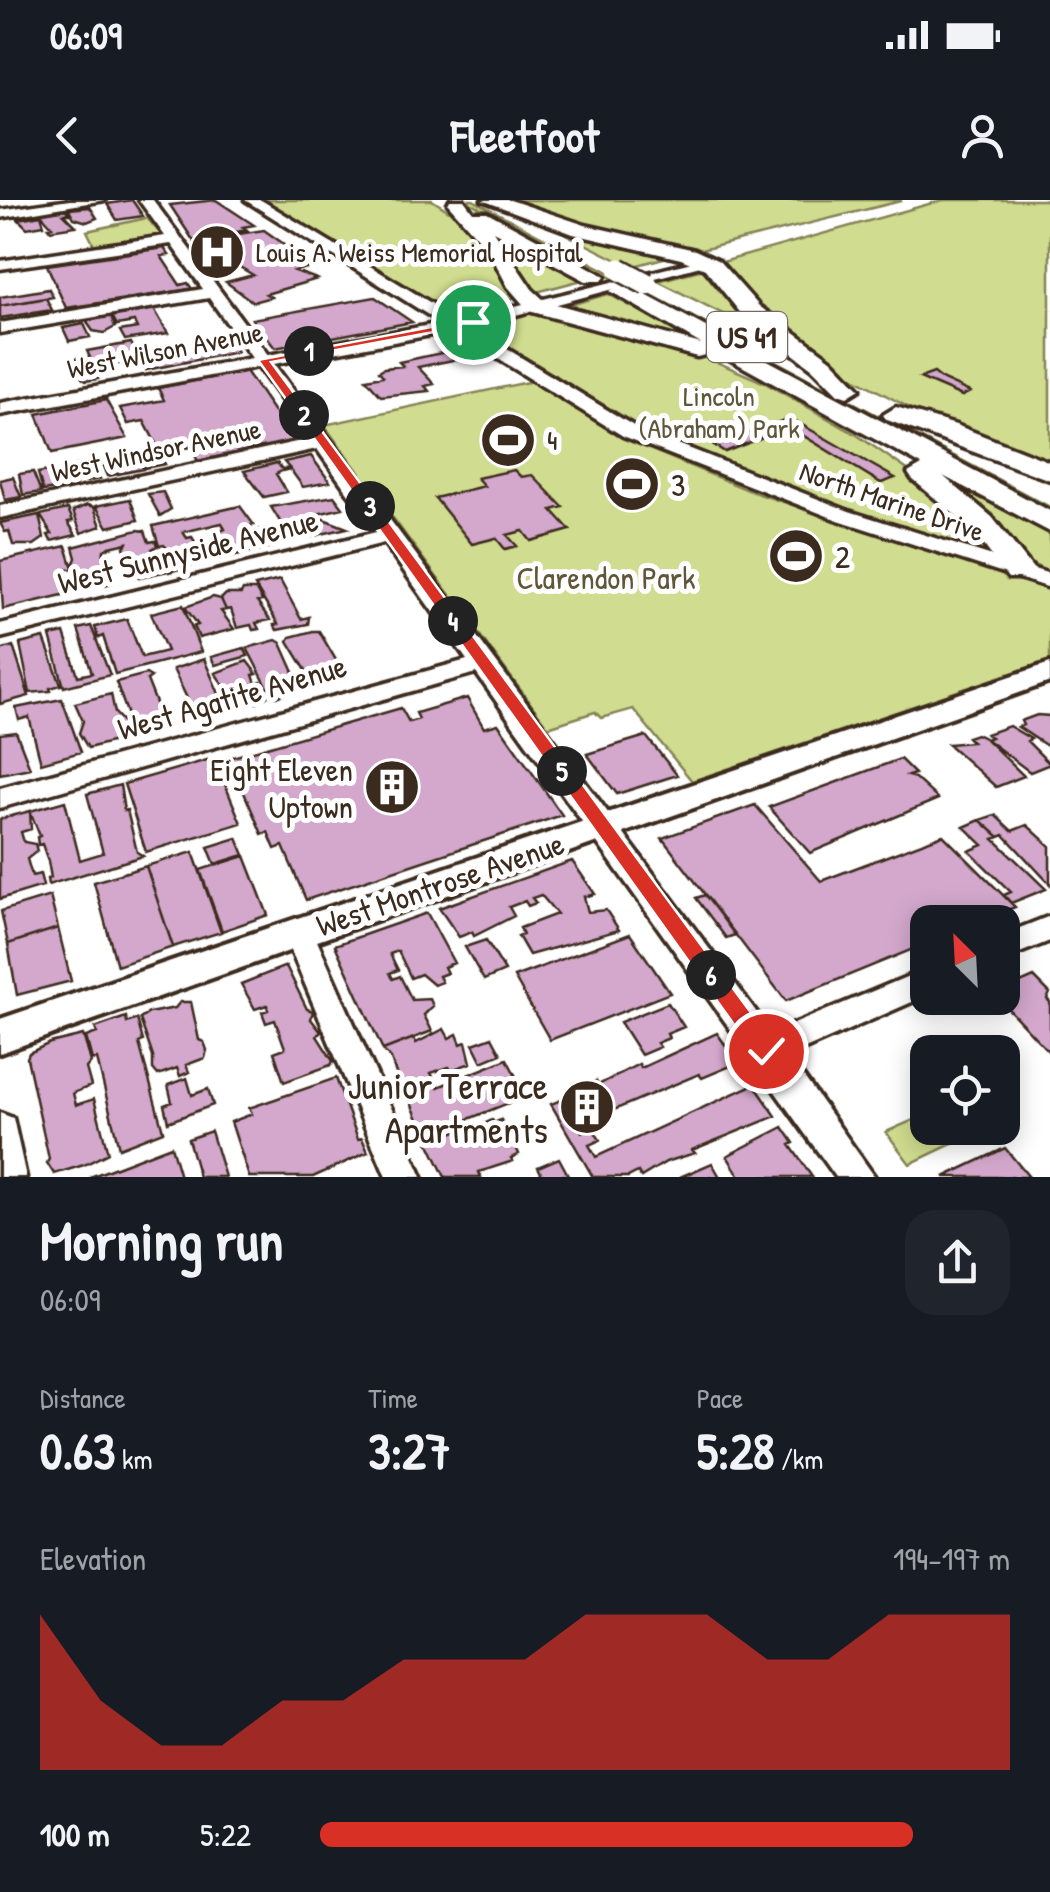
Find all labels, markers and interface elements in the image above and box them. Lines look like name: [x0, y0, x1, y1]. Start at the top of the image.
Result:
text: 06:09: [50, 9, 122, 61]
text: Fleetfoot: [451, 105, 599, 166]
icon: back: [40, 108, 95, 163]
icon: person: [955, 108, 1010, 163]
hospital icon: Louis A. Weiss Memorial Hospital: [187, 222, 247, 282]
place label: Louis A. Weiss Memorial Hospital: [256, 233, 583, 271]
pin: [431, 280, 516, 365]
icon: arrive: [446, 295, 501, 350]
street label: West Wilson Avenue: [64, 312, 266, 388]
road number: US 41: [707, 312, 787, 362]
pin: 1: [284, 326, 334, 376]
text: 1: [304, 332, 314, 370]
park label: Lincoln (Abraham) Park: [638, 377, 800, 447]
pin: 2: [279, 390, 329, 440]
text: 2: [297, 396, 311, 434]
street label: West Windsor Avenue: [48, 409, 264, 491]
sports icon: 4: [478, 410, 538, 470]
place label: 4: [547, 421, 558, 459]
street label: North Marine Drive: [795, 452, 989, 550]
sports icon: 3: [602, 454, 662, 514]
place label: 3: [671, 463, 685, 506]
pin: 3: [345, 481, 395, 531]
text: 3: [364, 487, 376, 525]
street label: West Sunnyside Avenue: [54, 498, 323, 604]
sports icon: 2: [766, 526, 826, 586]
place label: 2: [835, 535, 850, 578]
park label: Clarendon Park: [517, 556, 695, 599]
pin: 4: [428, 596, 478, 646]
text: 4: [448, 602, 458, 640]
street label: West Agatite Avenue: [113, 644, 352, 750]
pin: 5: [537, 746, 587, 796]
place label: Eight Eleven Uptown: [210, 748, 353, 828]
text: 5: [556, 752, 568, 790]
building icon: Eight Eleven Uptown: [362, 757, 422, 817]
street label: West Montrose Avenue: [310, 821, 570, 947]
north arrow: [910, 905, 1020, 1015]
map controls: [910, 905, 1020, 1145]
pin: 6: [686, 950, 736, 1000]
text: 6: [705, 956, 717, 994]
pin: [724, 1009, 809, 1094]
icon: check: [739, 1024, 794, 1079]
button: locate: [910, 1035, 1020, 1145]
place label: Junior Terrace Apartments: [347, 1059, 548, 1155]
building icon: Junior Terrace Apartments: [557, 1077, 617, 1137]
text: Morning run: [40, 1203, 283, 1277]
button: share: [905, 1210, 1010, 1315]
text: 06:09: [40, 1278, 101, 1321]
text: Distance: [40, 1379, 126, 1417]
text: Time: [368, 1379, 418, 1417]
text: Pace: [697, 1379, 743, 1417]
text: 0.63: [40, 1417, 115, 1485]
text: 3:27: [368, 1417, 450, 1485]
text: 5:28: [697, 1417, 774, 1485]
text: km: [115, 1440, 153, 1478]
text: /km: [774, 1440, 823, 1478]
text: Elevation: [40, 1537, 146, 1580]
text: 194–197 m: [893, 1537, 1010, 1580]
text: 100 m: [40, 1813, 109, 1856]
text: 5:22: [200, 1813, 251, 1856]

